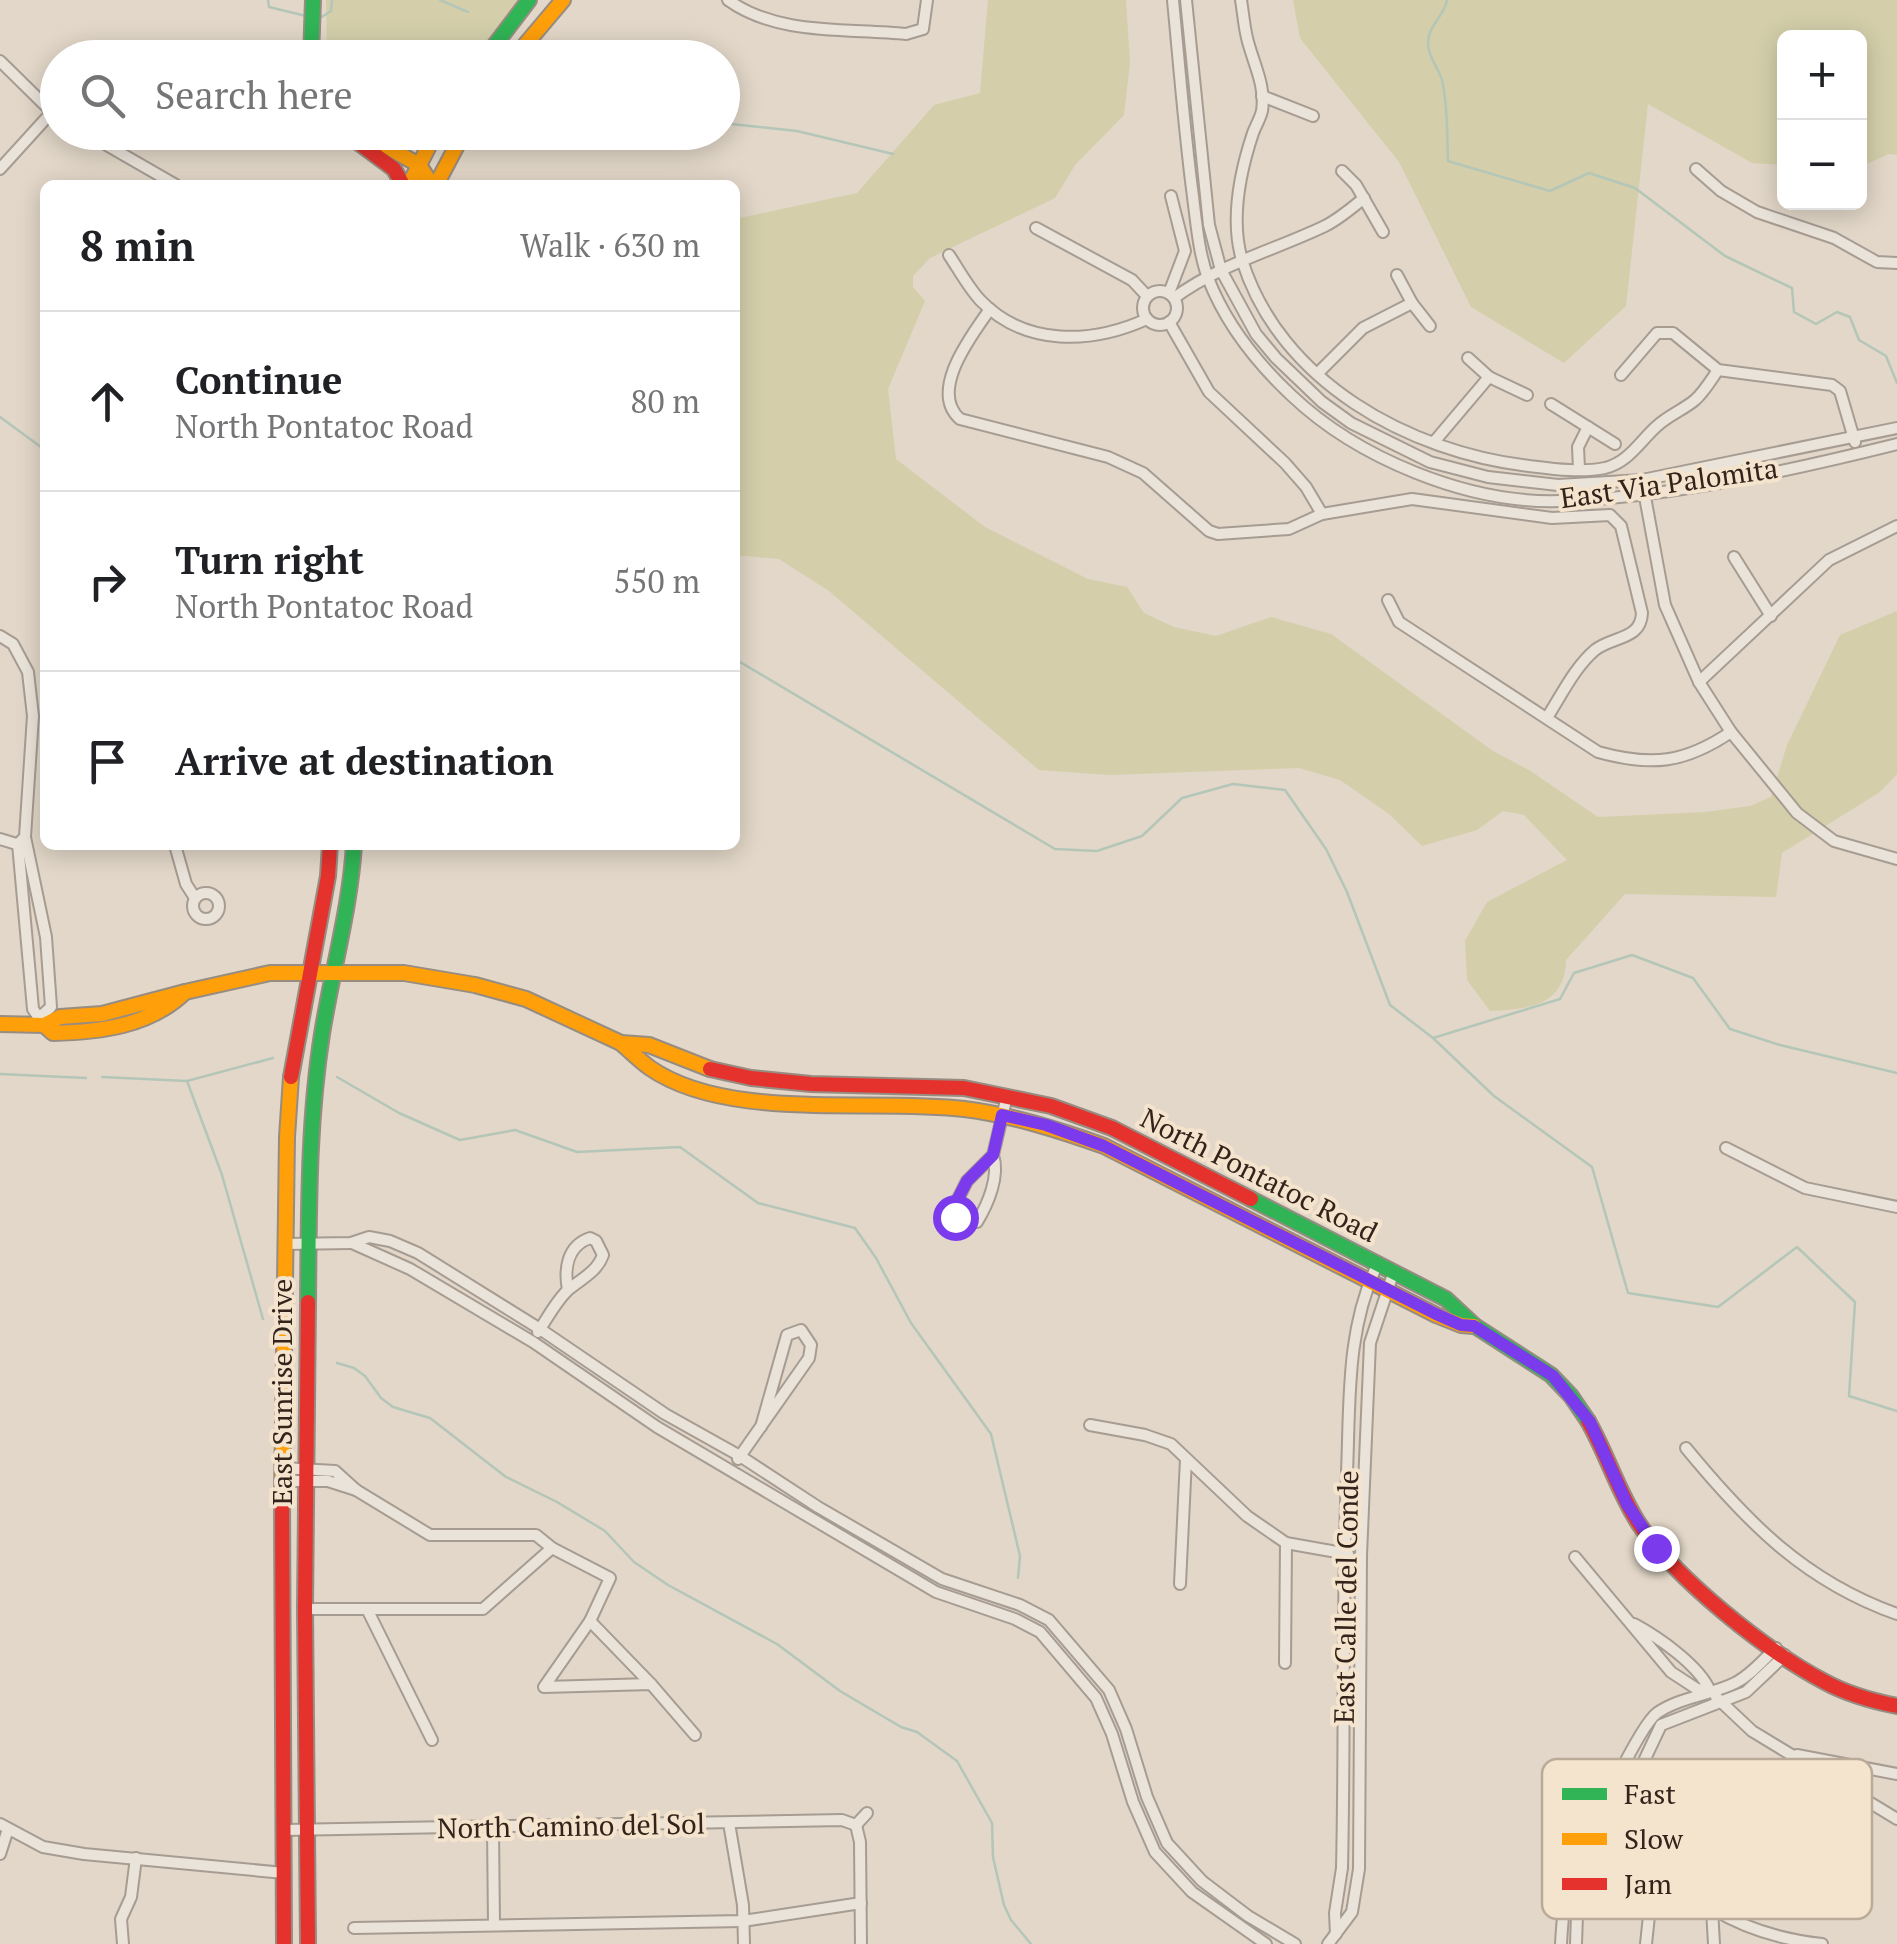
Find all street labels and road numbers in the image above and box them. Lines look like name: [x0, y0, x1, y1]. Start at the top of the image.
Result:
street label: East Via Palomita: [1558, 449, 1780, 516]
street label: North Pontatoc Road: [1135, 1099, 1384, 1250]
street label: East Sunrise Drive: [263, 1279, 300, 1505]
street label: East Calle del Conde: [1325, 1470, 1366, 1724]
street label: North Camino del Sol: [437, 1805, 705, 1846]

